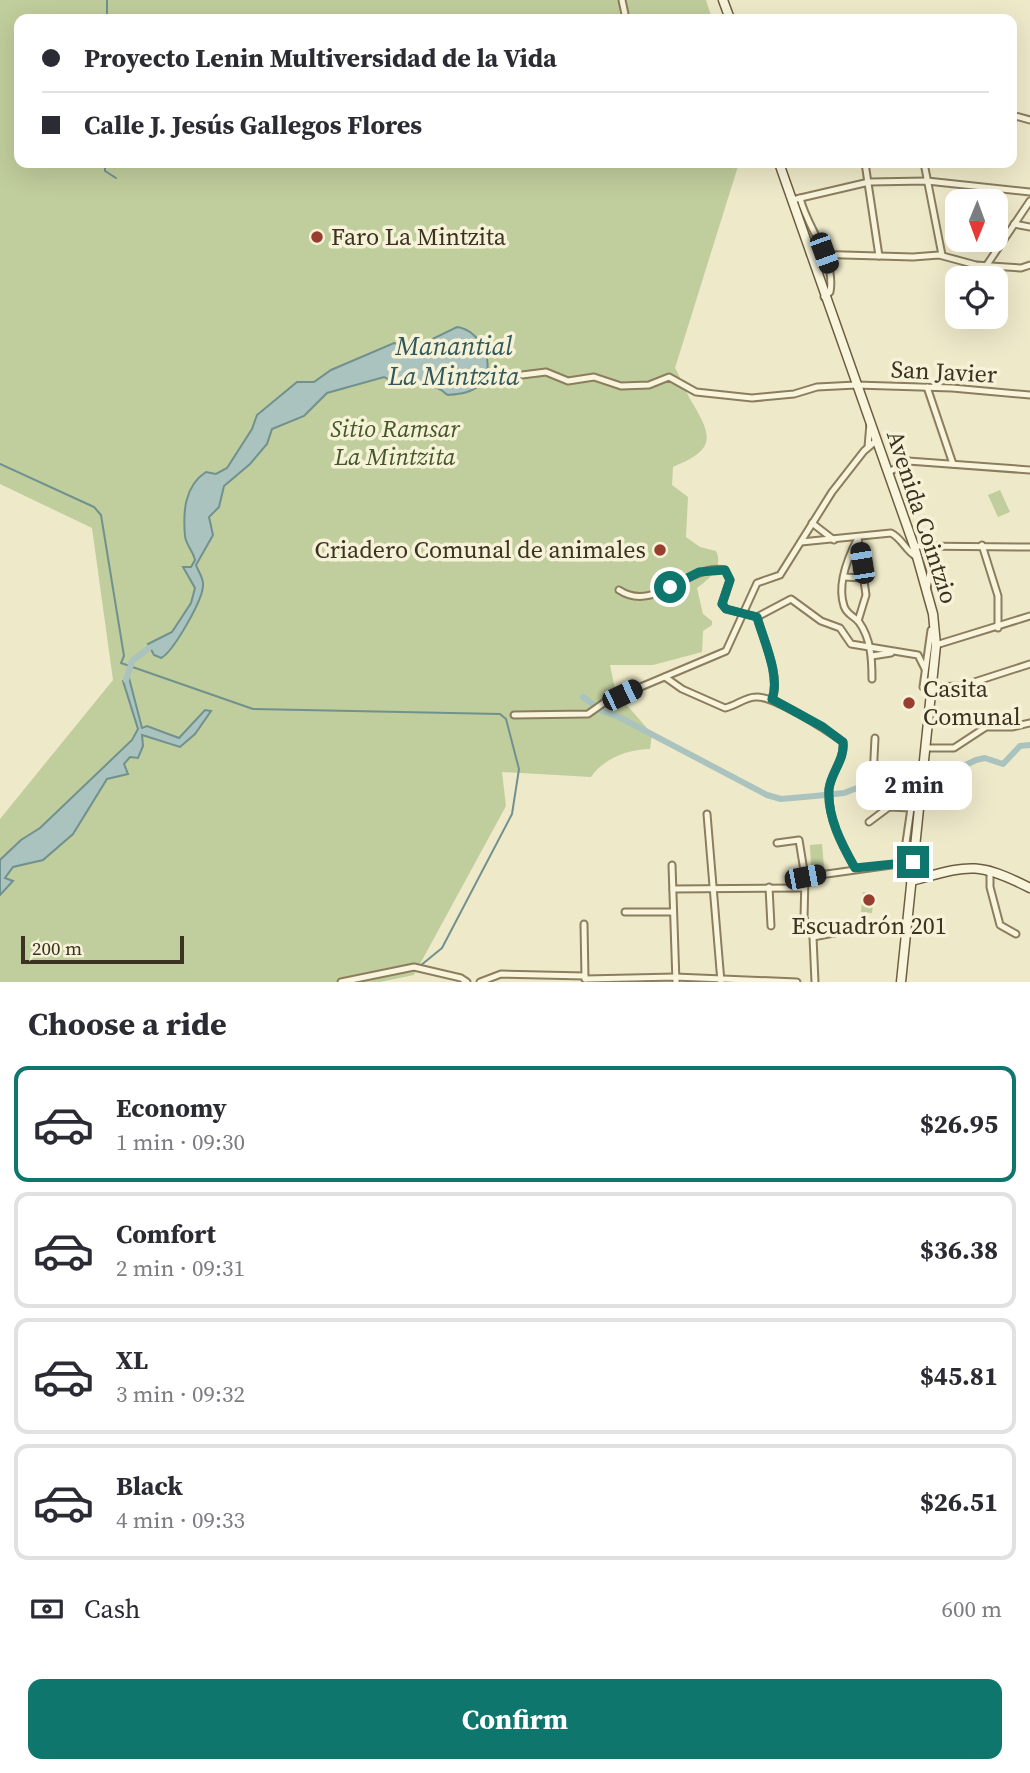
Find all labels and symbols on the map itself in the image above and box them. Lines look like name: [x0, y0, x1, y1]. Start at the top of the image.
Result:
north arrow: [945, 189, 1008, 252]
place label: Faro La Mintzita: [331, 220, 507, 253]
marker: Faro La Mintzita: [309, 229, 325, 245]
car: [807, 230, 842, 276]
water label: Manantial La Mintzita: [387, 328, 520, 394]
street label: San Javier: [890, 352, 998, 391]
park label: Sitio Ramsar La Mintzita: [330, 412, 461, 473]
street label: Avenida Cointzio: [879, 426, 966, 608]
place label: Criadero Comunal de animales: [315, 533, 646, 566]
car: [849, 541, 876, 585]
marker: Criadero Comunal de animales: [652, 542, 668, 558]
route start: [654, 571, 686, 603]
place label: Casita Comunal: [923, 672, 1021, 733]
car: [599, 676, 646, 714]
marker: Casita Comunal: [901, 695, 917, 711]
callout: 2 min: [855, 760, 971, 810]
route end: [897, 846, 929, 878]
car: [783, 863, 828, 891]
marker: Escuadrón 201: [861, 892, 877, 908]
place label: Escuadrón 201: [791, 909, 947, 942]
scale bar: [21, 933, 184, 965]

